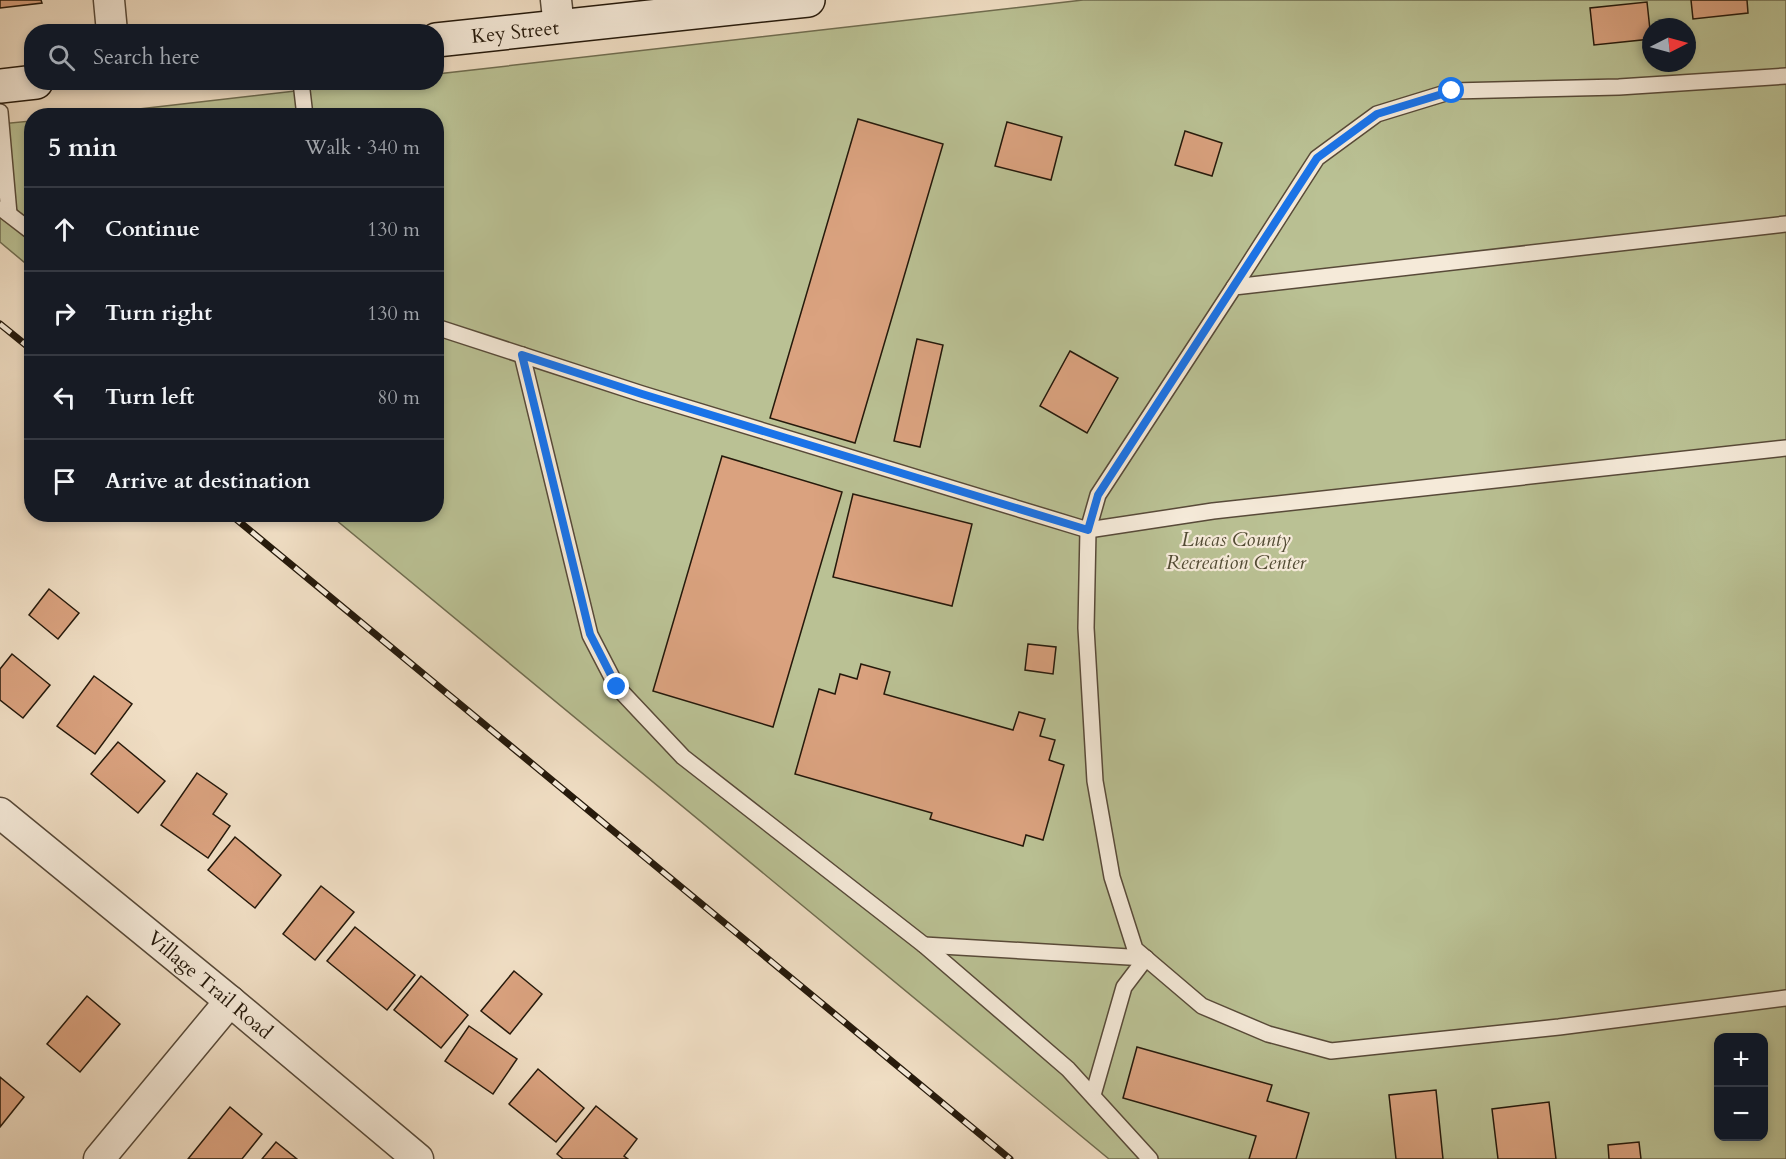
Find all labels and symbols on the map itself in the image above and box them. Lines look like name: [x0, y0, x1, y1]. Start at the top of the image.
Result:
street label: Key Street: [470, 14, 561, 50]
north arrow: [1642, 18, 1696, 72]
route start: [1438, 77, 1464, 103]
park label: Lucas County Recreation Center: [1166, 526, 1307, 576]
route end: [603, 673, 629, 699]
street label: Village Trail Road: [142, 925, 278, 1046]

